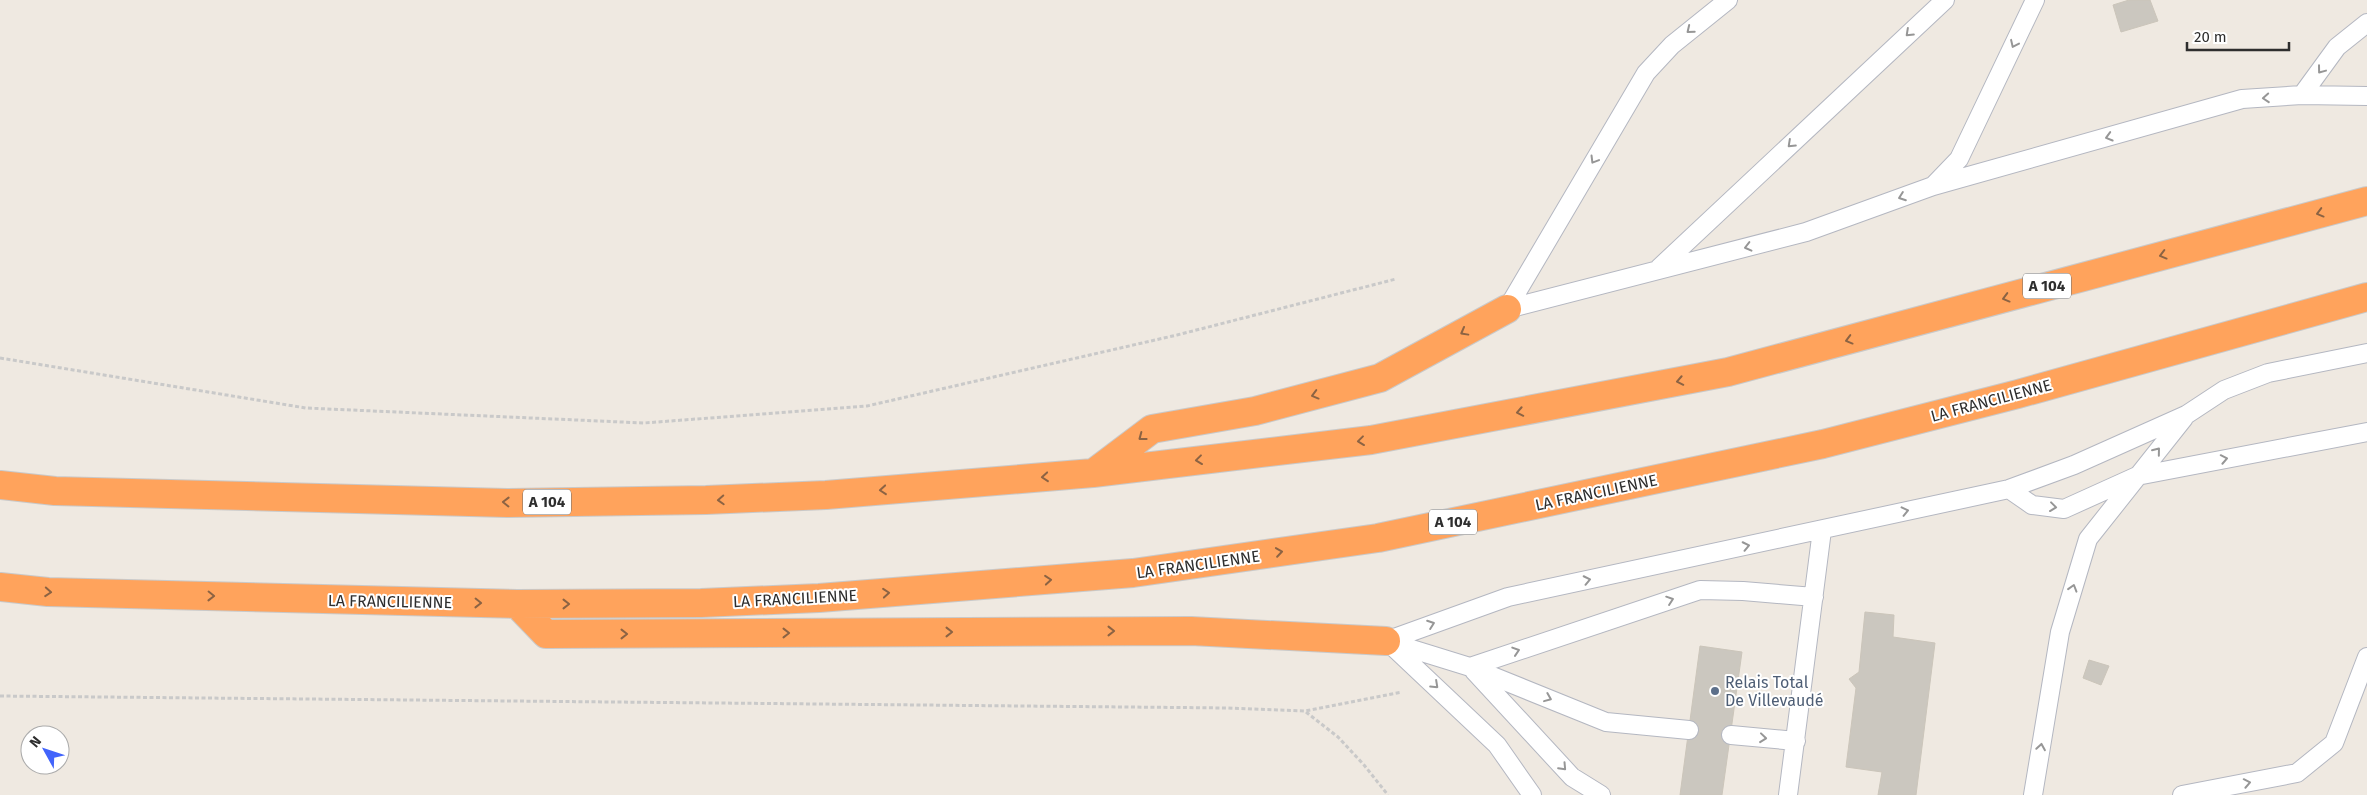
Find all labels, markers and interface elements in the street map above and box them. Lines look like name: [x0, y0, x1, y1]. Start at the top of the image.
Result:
scale bar: [2187, 20, 2290, 52]
one-way arrow: [1687, 25, 1696, 33]
one-way arrow: [1906, 27, 1915, 36]
text: 20 m: [2194, 28, 2227, 46]
one-way arrow: [2010, 39, 2020, 48]
one-way arrow: [2319, 64, 2327, 73]
one-way arrow: [2262, 92, 2270, 103]
one-way arrow: [2105, 131, 2113, 141]
one-way arrow: [1787, 138, 1796, 147]
one-way arrow: [1590, 154, 1600, 163]
one-way arrow: [1898, 191, 1907, 201]
one-way arrow: [2316, 208, 2324, 218]
one-way arrow: [1743, 241, 1752, 252]
one-way arrow: [2159, 250, 2168, 260]
road number: A 104: [2023, 274, 2071, 298]
one-way arrow: [2002, 292, 2011, 302]
one-way arrow: [1460, 326, 1469, 336]
one-way arrow: [1845, 334, 1854, 344]
street label: LA FRANCILIENNE: [1929, 375, 2054, 426]
one-way arrow: [1676, 376, 1684, 386]
one-way arrow: [1311, 389, 1320, 400]
one-way arrow: [1516, 406, 1525, 416]
one-way arrow: [1138, 431, 1148, 440]
one-way arrow: [1356, 435, 1364, 446]
one-way arrow: [2151, 448, 2160, 457]
one-way arrow: [1195, 455, 1204, 465]
one-way arrow: [2220, 455, 2229, 465]
street label: LA FRANCILIENNE: [1533, 470, 1659, 515]
one-way arrow: [1041, 471, 1049, 482]
one-way arrow: [879, 485, 887, 496]
road number: A 104: [523, 490, 571, 514]
one-way arrow: [716, 494, 724, 505]
one-way arrow: [502, 497, 510, 508]
one-way arrow: [2049, 501, 2057, 512]
one-way arrow: [1901, 506, 1909, 517]
road number: A 104: [1429, 510, 1477, 534]
one-way arrow: [1742, 541, 1751, 552]
street label: LA FRANCILIENNE: [1135, 546, 1261, 583]
one-way arrow: [1274, 548, 1283, 558]
one-way arrow: [1044, 575, 1052, 586]
one-way arrow: [1583, 575, 1592, 586]
one-way arrow: [2068, 584, 2078, 593]
one-way arrow: [45, 586, 53, 597]
street label: LA FRANCILIENNE: [732, 586, 858, 611]
one-way arrow: [882, 588, 890, 599]
one-way arrow: [208, 591, 215, 601]
street label: LA FRANCILIENNE: [328, 591, 452, 612]
one-way arrow: [1666, 595, 1674, 605]
one-way arrow: [475, 598, 483, 608]
one-way arrow: [562, 599, 570, 609]
one-way arrow: [1427, 620, 1435, 630]
one-way arrow: [1108, 626, 1115, 636]
one-way arrow: [945, 627, 953, 637]
one-way arrow: [782, 628, 790, 638]
one-way arrow: [620, 629, 628, 639]
one-way arrow: [1512, 647, 1520, 657]
place label: Relais Total De Villevaudé: [1725, 673, 1824, 710]
one-way arrow: [1429, 679, 1438, 688]
marker: Relais Total De Villevaudé: [1709, 685, 1721, 697]
one-way arrow: [1543, 692, 1552, 702]
north arrow: [20, 725, 70, 775]
one-way arrow: [1760, 732, 1768, 743]
text: N: [26, 733, 45, 751]
one-way arrow: [2035, 743, 2046, 751]
one-way arrow: [1557, 761, 1566, 770]
one-way arrow: [2243, 778, 2252, 788]

